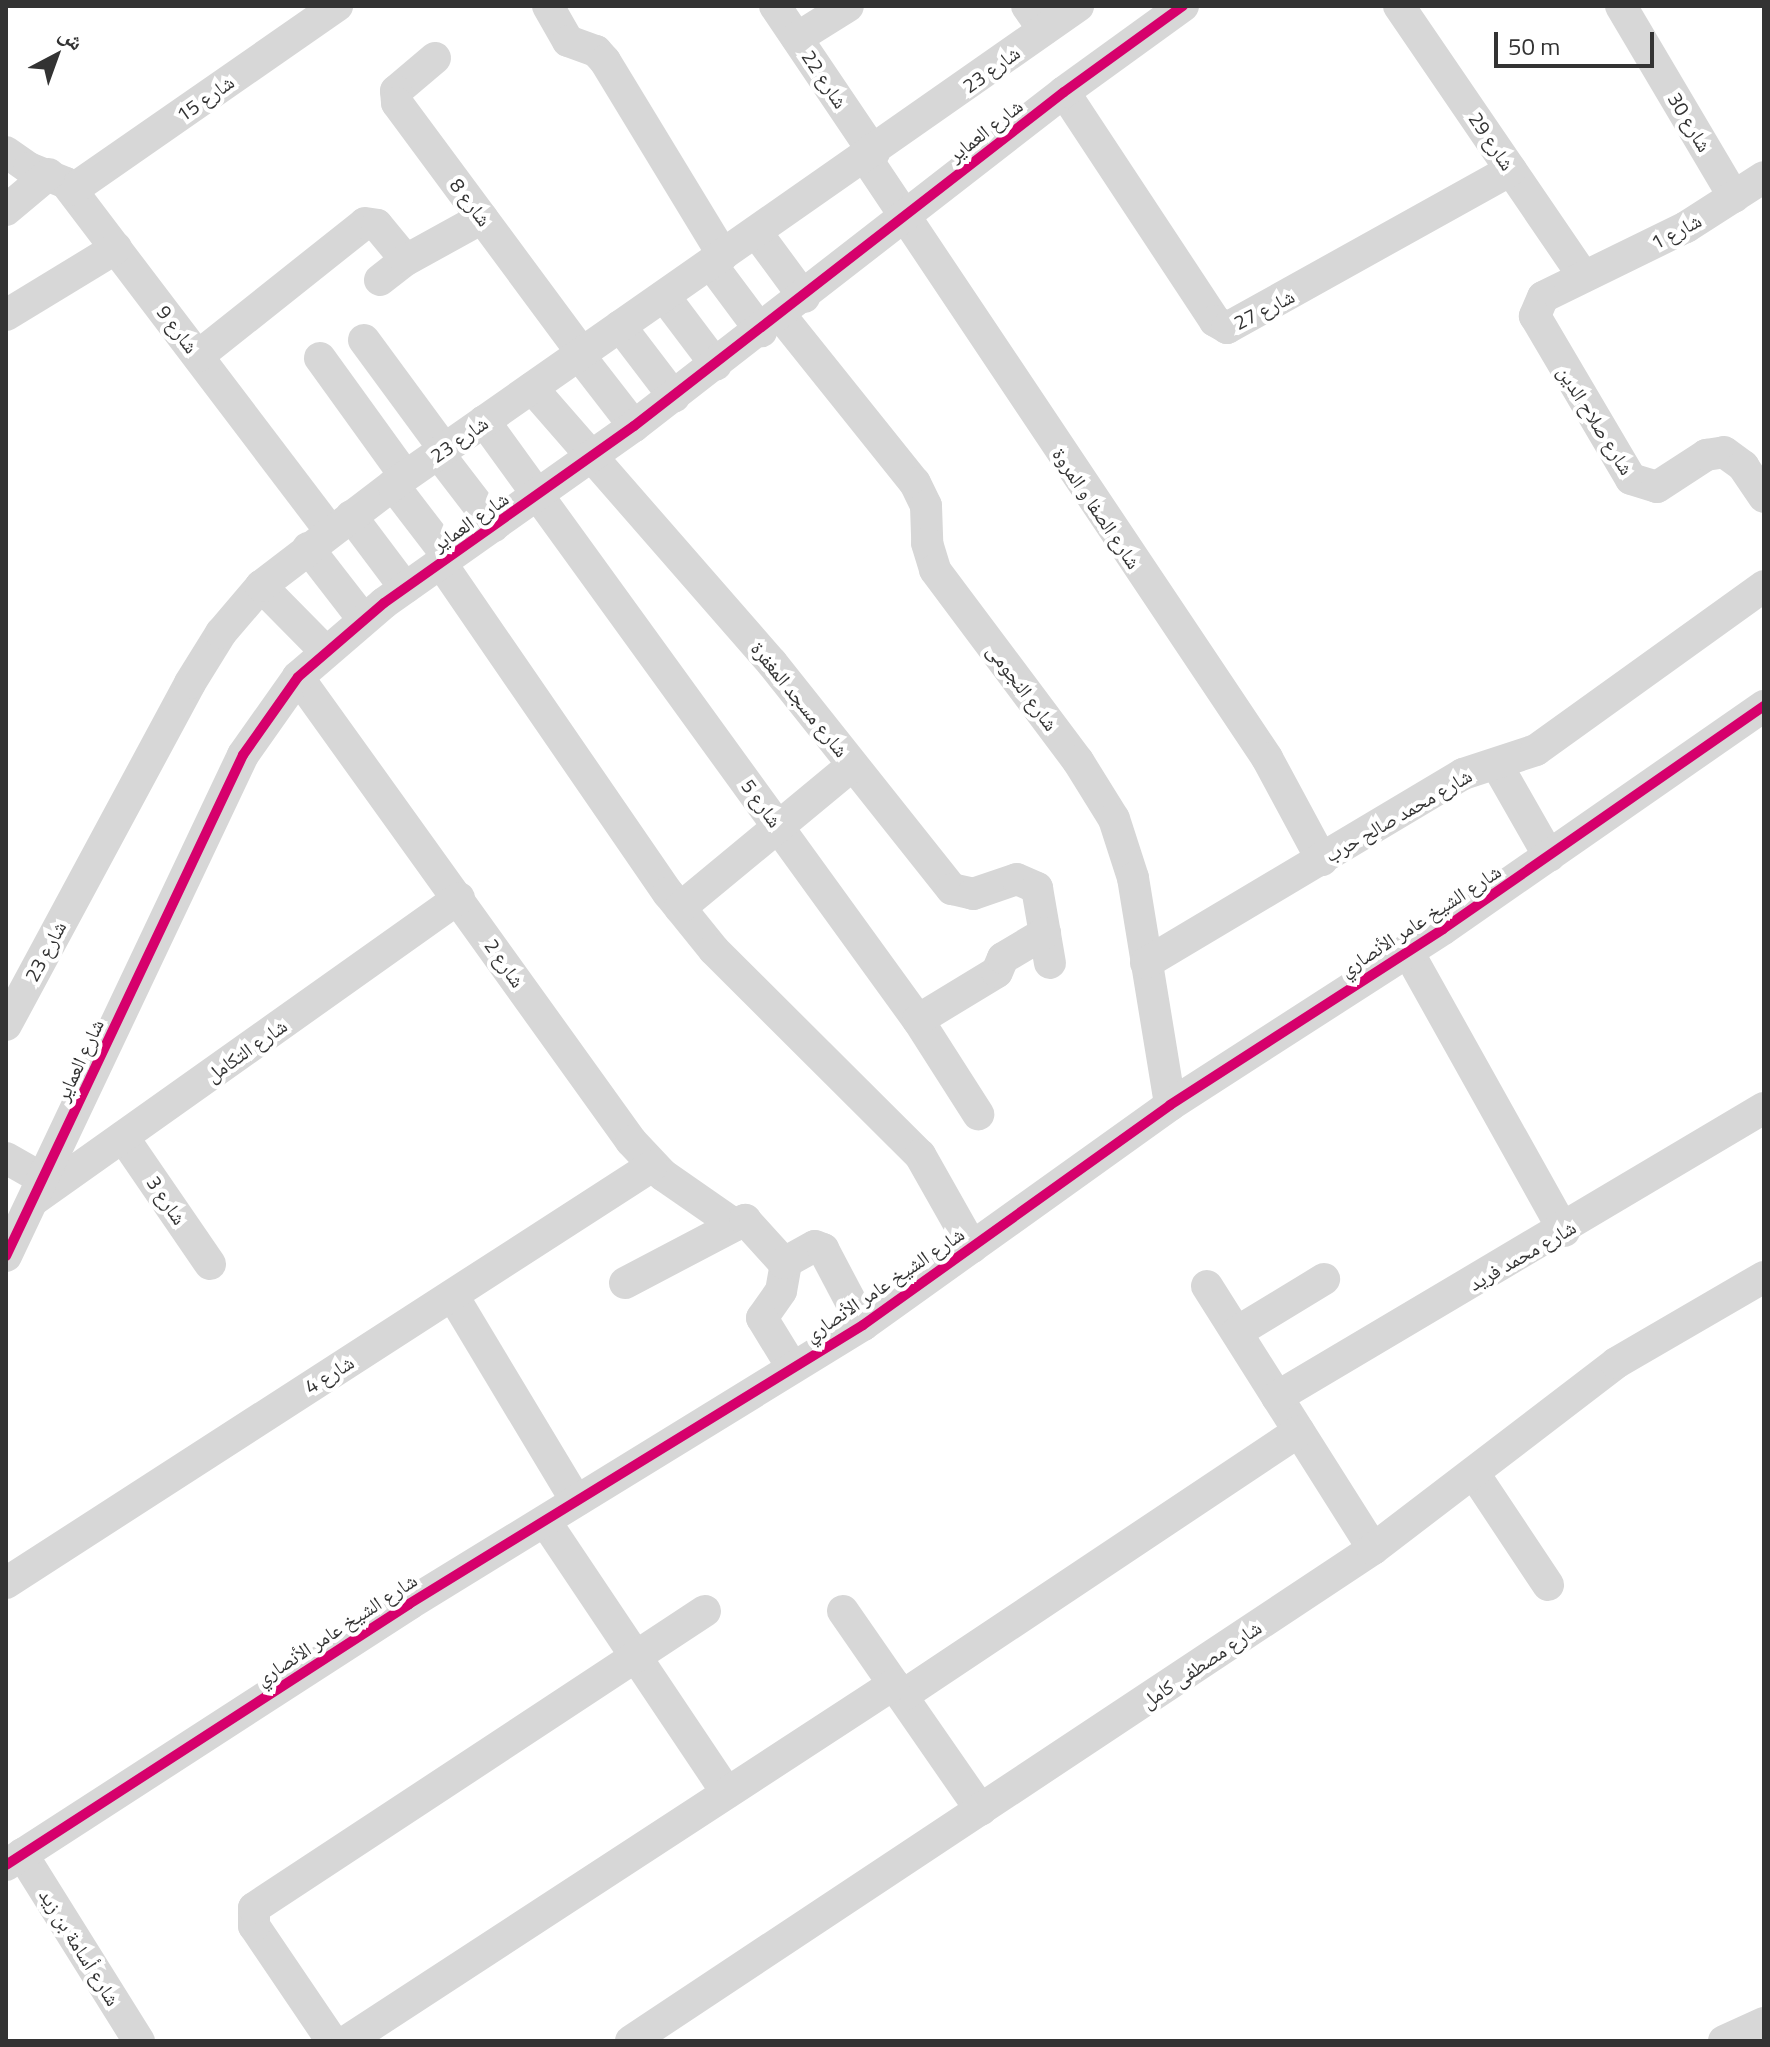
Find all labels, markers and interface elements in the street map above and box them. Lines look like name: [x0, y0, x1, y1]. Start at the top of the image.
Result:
north arrow: [16, 16, 96, 96]
scale bar: [1498, 16, 1658, 66]
text: ش: [52, 17, 92, 58]
text: 50 m: [1508, 28, 1560, 64]
street label: شارع 23: [958, 40, 1024, 98]
street label: شارع 22: [797, 45, 853, 113]
street label: شارع 15: [172, 70, 238, 126]
street label: شارع 30: [1663, 88, 1717, 156]
street label: شارع العماير: [943, 93, 1027, 167]
street label: شارع 29: [1464, 107, 1520, 175]
street label: شارع 8: [445, 173, 497, 231]
street label: شارع 1: [1647, 208, 1705, 254]
street label: شارع 27: [1230, 284, 1298, 334]
street label: شارع 9: [152, 300, 204, 358]
street label: شارع صلاح الدين: [1553, 361, 1639, 479]
street label: شارع 23: [426, 411, 492, 467]
street label: شارع الصفا و المروة: [1048, 443, 1146, 573]
street label: شارع العماير: [427, 486, 513, 556]
street label: شارع مسجد المغفرة: [746, 636, 854, 762]
street label: شارع النجومى: [982, 639, 1064, 735]
street label: شارع محمد صالح حرب: [1320, 763, 1476, 867]
street label: شارع 5: [737, 774, 787, 832]
street label: شارع الشيخ عامر الأنصاري: [1335, 859, 1505, 981]
street label: شارع 23: [19, 917, 71, 985]
street label: شارع 2: [480, 934, 530, 992]
street label: شارع التكامل: [201, 1013, 291, 1087]
street label: شارع العماير: [50, 1015, 108, 1105]
street label: شارع 3: [142, 1171, 192, 1229]
street label: شارع محمد فريد: [1464, 1215, 1580, 1295]
street label: شارع الشيخ عامر الأنصاري: [799, 1222, 969, 1346]
street label: شارع 4: [300, 1350, 358, 1398]
street label: شارع الشيخ عامر الأنصاري: [251, 1568, 421, 1690]
street label: شارع مصطفى كامل: [1136, 1615, 1266, 1713]
street label: شارع أسامة بن زيد: [34, 1884, 126, 2010]

